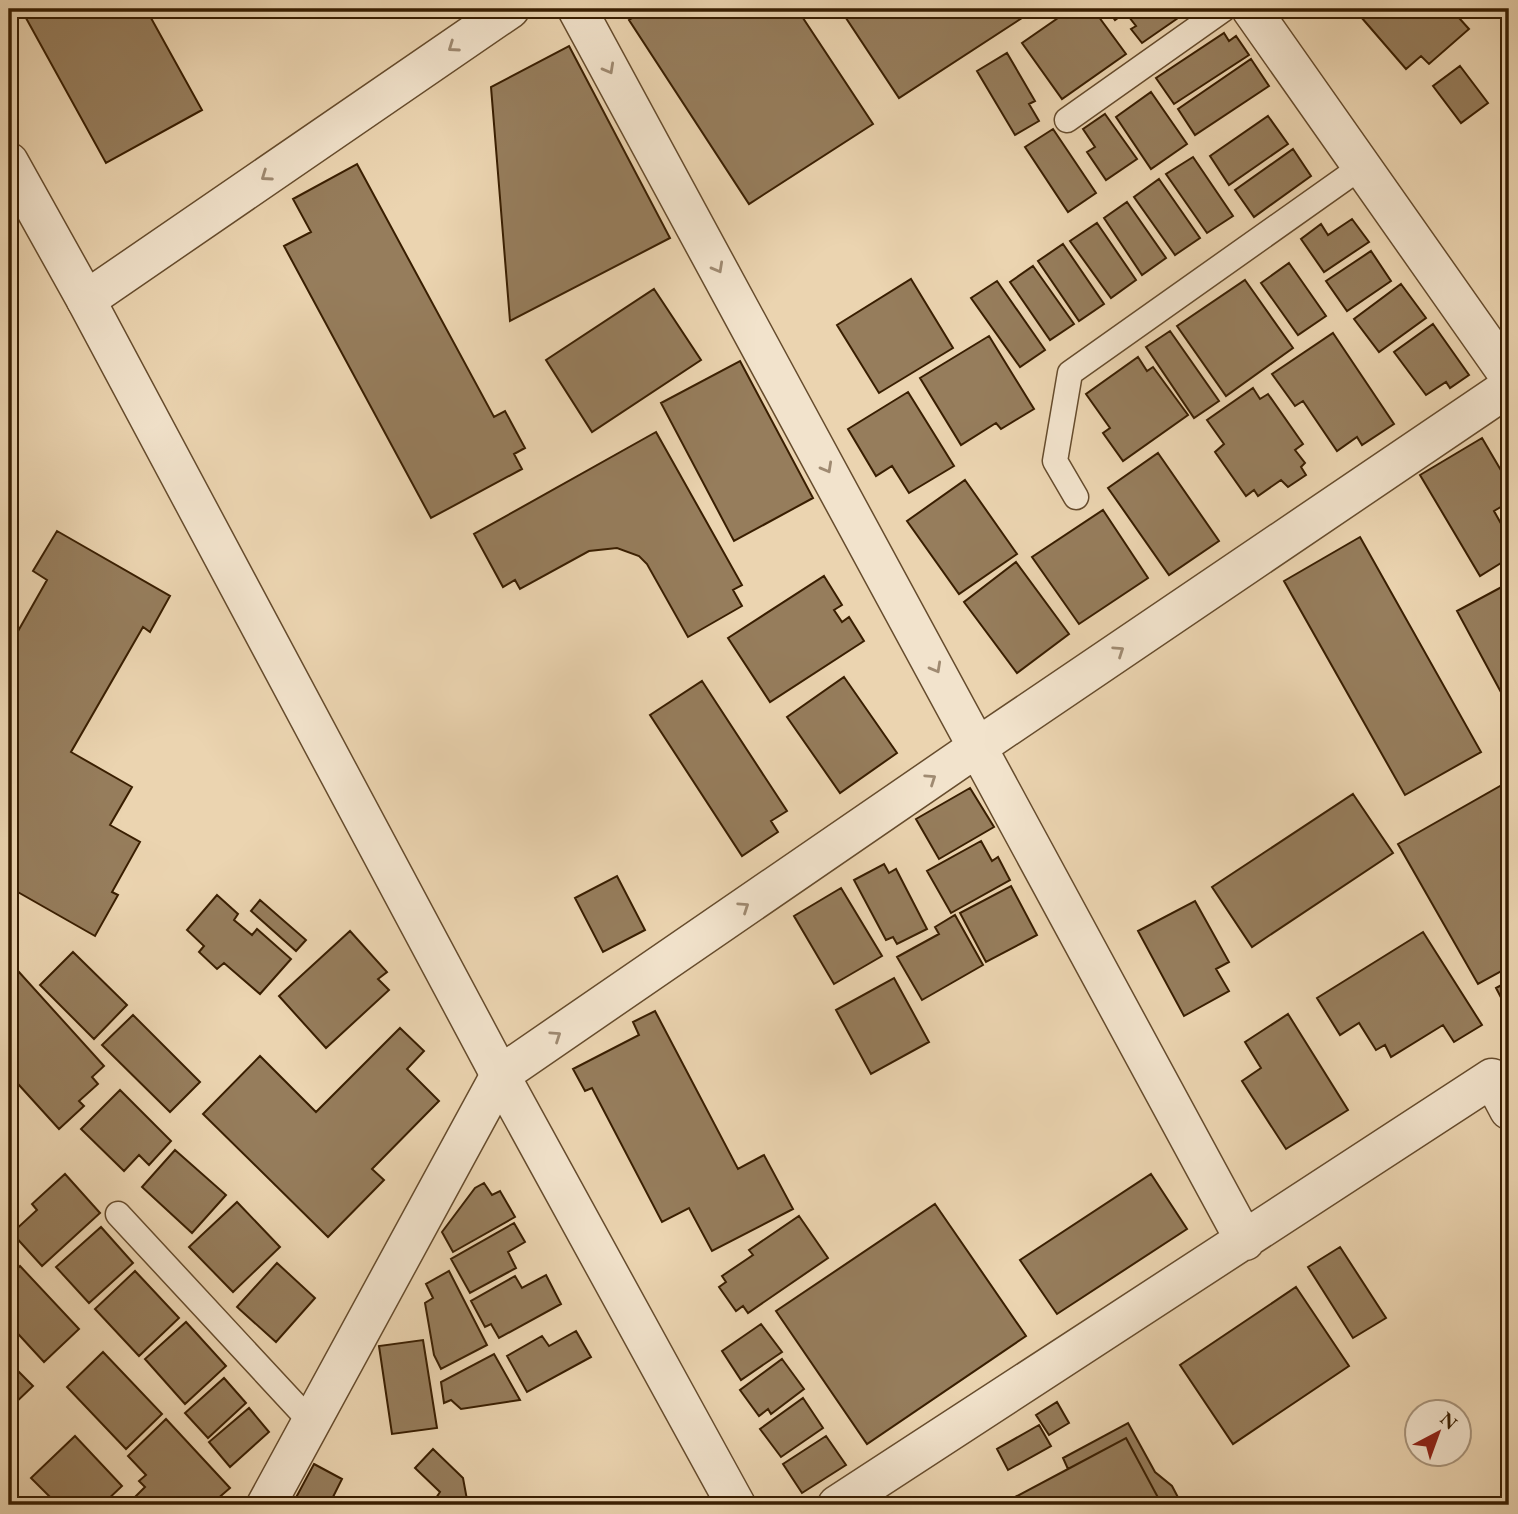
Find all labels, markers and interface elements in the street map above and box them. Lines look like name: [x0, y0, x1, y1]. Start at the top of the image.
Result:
one-way arrow: [448, 39, 461, 52]
one-way arrow: [601, 61, 614, 74]
one-way arrow: [261, 168, 274, 180]
one-way arrow: [710, 261, 723, 274]
one-way arrow: [819, 461, 832, 473]
one-way arrow: [1112, 646, 1125, 659]
one-way arrow: [928, 661, 941, 673]
one-way arrow: [923, 775, 936, 787]
one-way arrow: [736, 903, 749, 915]
one-way arrow: [548, 1032, 561, 1044]
north arrow: [1402, 1398, 1472, 1468]
text: N: [1435, 1406, 1463, 1435]

